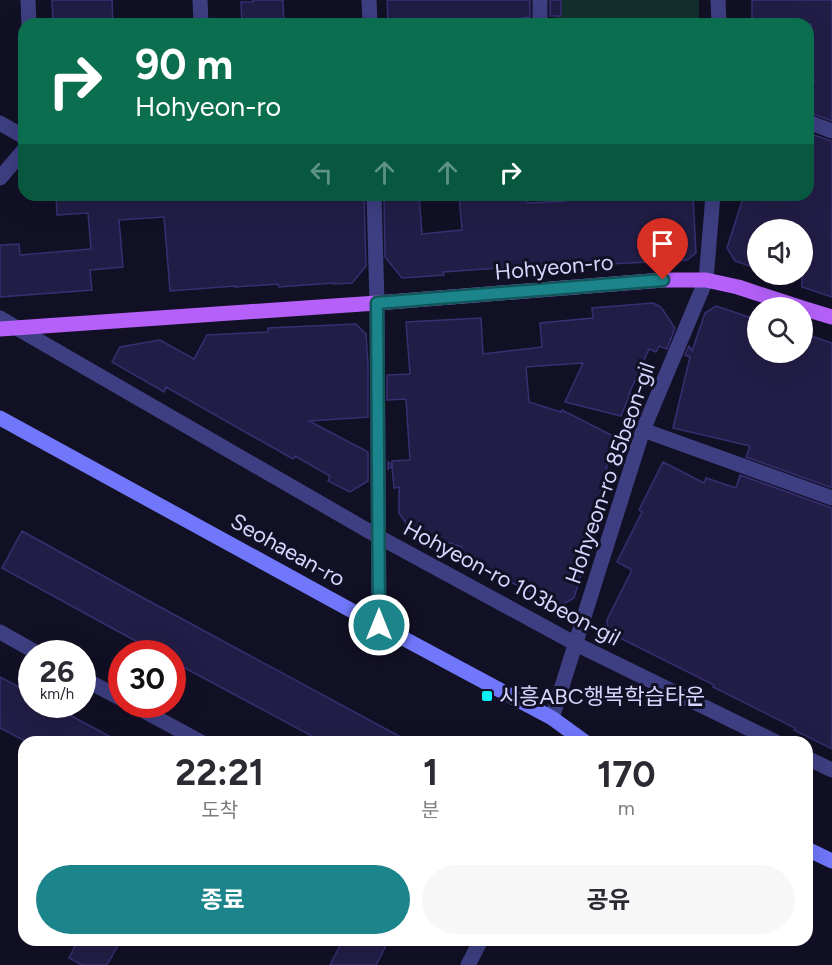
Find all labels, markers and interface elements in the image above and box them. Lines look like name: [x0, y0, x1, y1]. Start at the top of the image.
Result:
text: 90 m: [135, 39, 233, 90]
icon: right: [36, 42, 114, 120]
text: Hohyeon-ro: [135, 90, 281, 123]
icon: left: [305, 156, 338, 189]
icon: ahead: [368, 156, 401, 189]
icon: ahead: [431, 156, 464, 189]
icon: right: [494, 156, 527, 189]
pin: [637, 218, 688, 280]
map controls: [747, 219, 813, 363]
button: sound: [747, 219, 813, 285]
icon: arrive: [646, 227, 679, 260]
street label: Hohyeon-ro: [493, 248, 615, 286]
button: search: [747, 297, 813, 363]
street label: Hohyeon-ro 85beon-gil: [559, 359, 661, 587]
street label: Seohaean-ro: [226, 507, 350, 593]
street label: Hohyeon-ro 103beon-gil: [399, 514, 625, 652]
position arrow: [347, 593, 411, 657]
speed limit sign: 30: [108, 640, 186, 718]
text: 26: [40, 653, 74, 690]
place label: 시흥ABC행복학습타운: [499, 683, 705, 710]
text: km/h: [40, 685, 74, 703]
marker: 시흥ABC행복학습타운: [480, 689, 494, 703]
text: 22:21: [175, 751, 264, 794]
text: 1: [423, 751, 438, 794]
text: 170: [597, 753, 656, 796]
text: m: [618, 796, 635, 820]
text: 도착: [201, 798, 238, 822]
text: 분: [421, 798, 440, 822]
button: 종료: [36, 865, 410, 934]
button: 공유: [422, 865, 795, 934]

